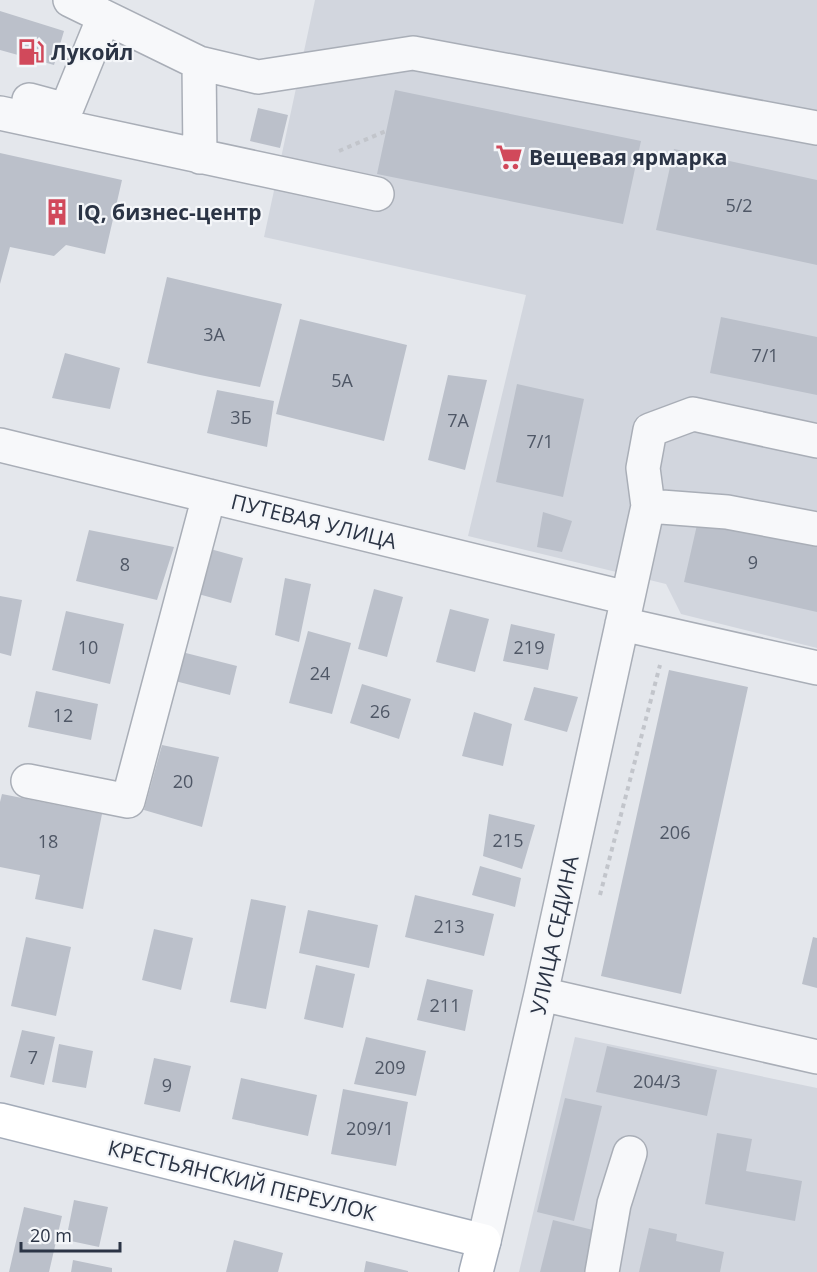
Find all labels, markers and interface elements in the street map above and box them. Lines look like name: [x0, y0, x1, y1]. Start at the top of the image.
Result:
fuel station icon: Лукойл: [16, 37, 46, 67]
place label: Лукойл: [51, 38, 133, 66]
supermarket icon: Вещевая ярмарка: [494, 142, 524, 172]
place label: Вещевая ярмарка: [529, 143, 728, 171]
house number: 5/2: [725, 193, 753, 217]
building icon: IQ, бизнес-центр: [42, 197, 72, 227]
place label: IQ, бизнес-центр: [77, 198, 262, 226]
house number: 3А: [203, 322, 225, 346]
house number: 7/1: [751, 343, 779, 367]
house number: 5А: [331, 368, 353, 392]
house number: 3Б: [230, 405, 252, 429]
house number: 7А: [447, 408, 469, 432]
house number: 7/1: [526, 429, 554, 453]
street label: ПУТЕВАЯ УЛИЦА: [228, 487, 400, 555]
house number: 9: [748, 550, 758, 574]
house number: 8: [120, 552, 130, 576]
house number: 10: [78, 635, 98, 659]
house number: 219: [514, 635, 544, 659]
house number: 24: [310, 661, 330, 685]
house number: 26: [370, 699, 390, 723]
house number: 12: [53, 703, 73, 727]
house number: 20: [173, 769, 193, 793]
house number: 206: [660, 820, 690, 844]
house number: 215: [493, 828, 523, 852]
house number: 18: [38, 829, 58, 853]
street label: УЛИЦА СЕДИНА: [523, 852, 585, 1017]
house number: 213: [434, 914, 464, 938]
house number: 211: [430, 993, 460, 1017]
house number: 7: [28, 1045, 38, 1069]
house number: 209: [375, 1055, 405, 1079]
house number: 204/3: [633, 1069, 681, 1093]
house number: 9: [162, 1073, 172, 1097]
house number: 209/1: [346, 1116, 394, 1140]
street label: КРЕСТЬЯНСКИЙ ПЕРЕУЛОК: [105, 1133, 379, 1227]
scale bar: [21, 1215, 120, 1253]
text: 20 m: [30, 1223, 72, 1247]

